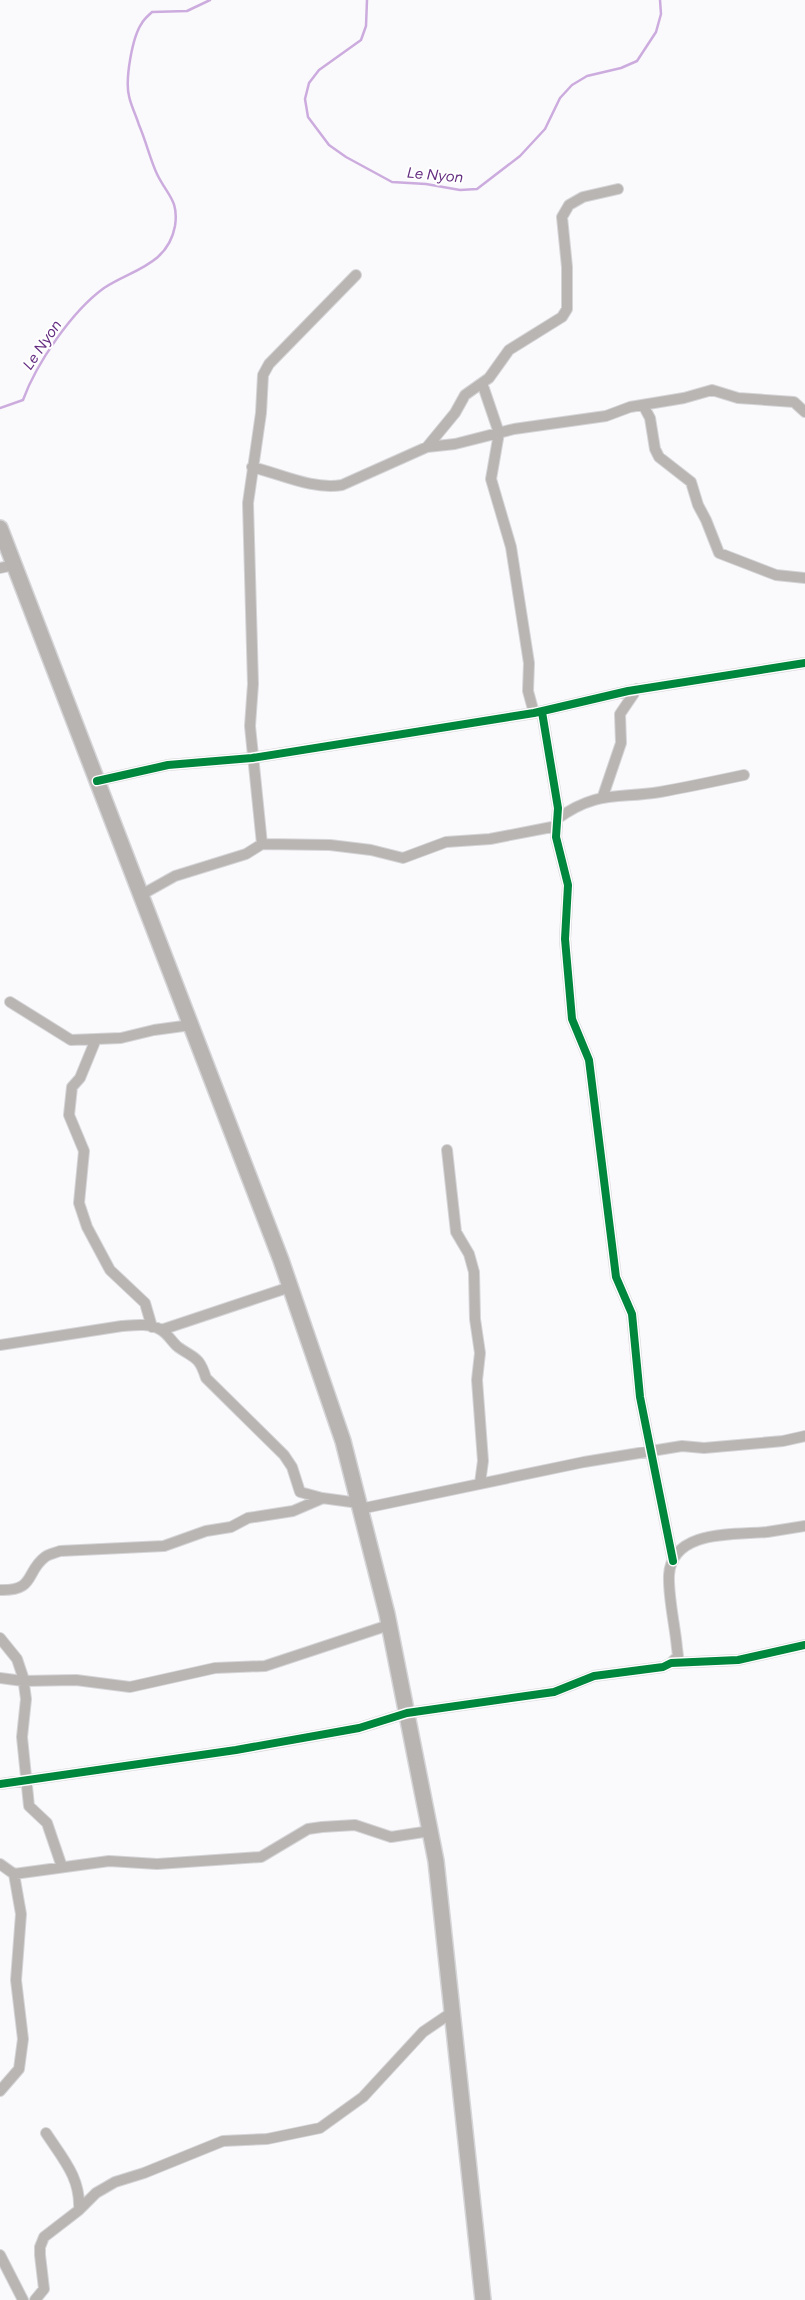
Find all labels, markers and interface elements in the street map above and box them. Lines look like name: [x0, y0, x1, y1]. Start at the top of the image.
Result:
water label: Le Nyon: [406, 164, 464, 186]
water label: Le Nyon: [19, 317, 65, 373]

